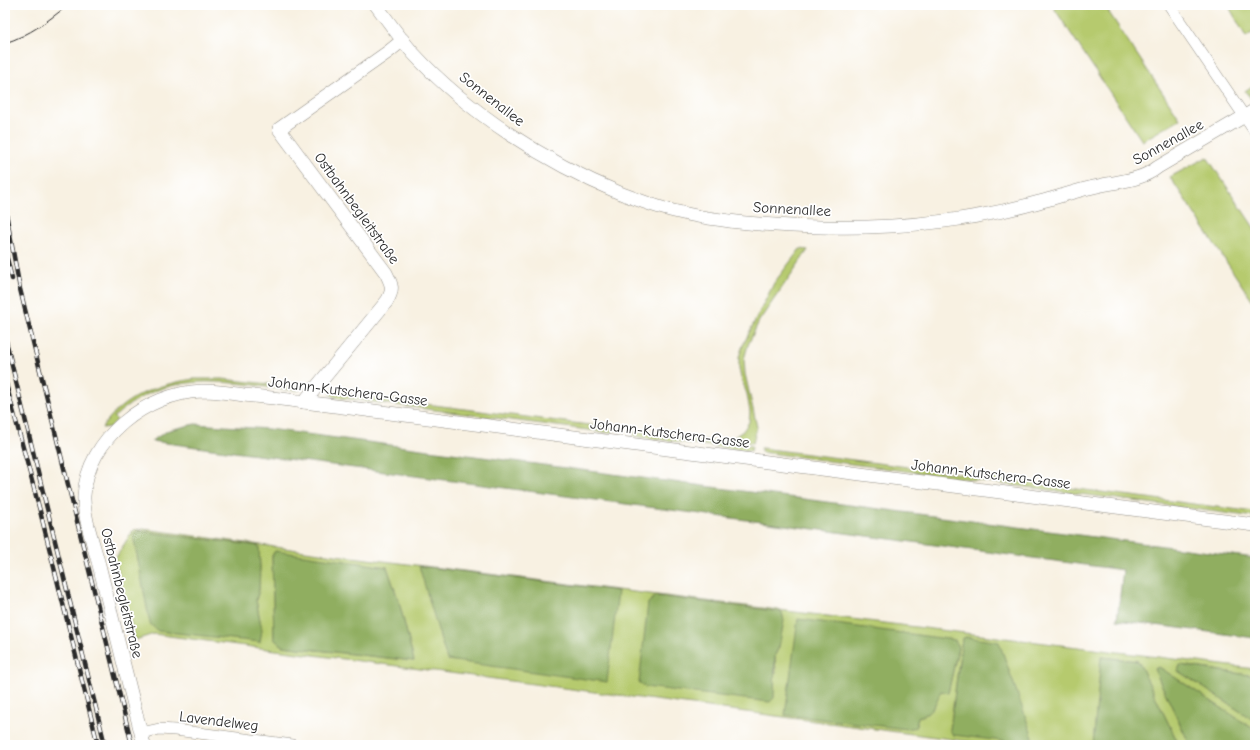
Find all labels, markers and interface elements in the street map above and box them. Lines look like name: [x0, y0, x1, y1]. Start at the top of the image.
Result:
street label: Sonnenallee: [456, 68, 529, 130]
street label: Sonnenallee: [1130, 115, 1207, 169]
street label: Ostbahnbegleitstraße: [310, 149, 404, 268]
street label: Sonnenallee: [753, 198, 832, 220]
street label: Johann-Kutschera-Gasse: [267, 372, 429, 410]
street label: Johann-Kutschera-Gasse: [589, 414, 751, 452]
street label: Johann-Kutschera-Gasse: [910, 455, 1072, 493]
street label: Ostbahnbegleitstraße: [97, 526, 147, 660]
street label: Lavendelweg: [178, 707, 260, 735]

